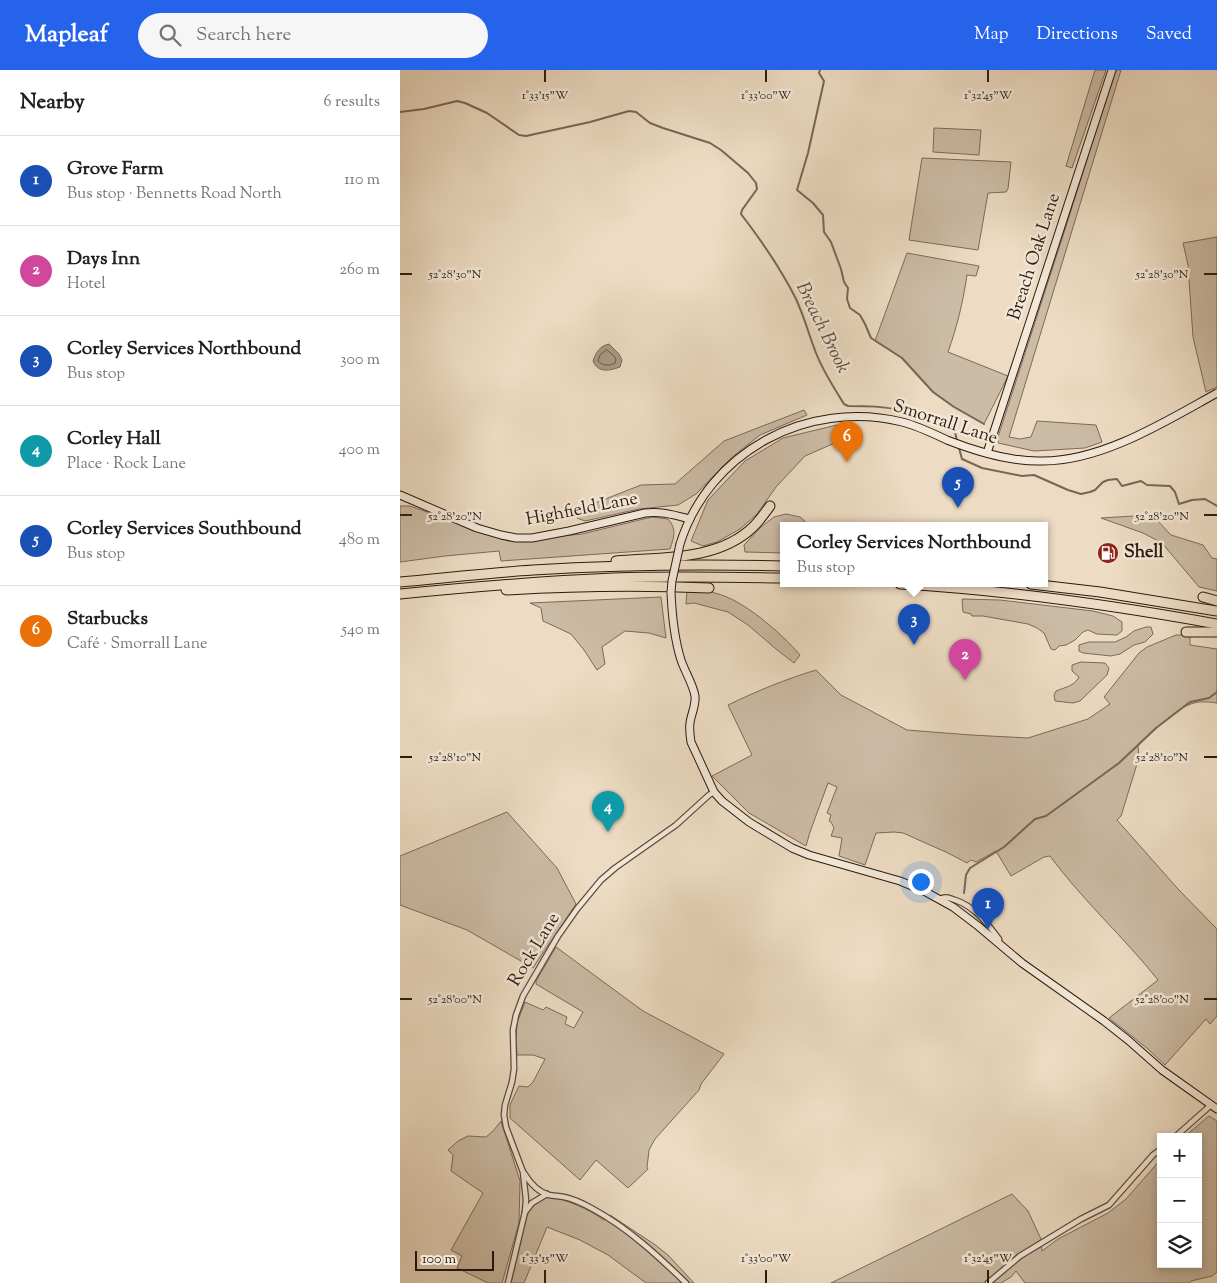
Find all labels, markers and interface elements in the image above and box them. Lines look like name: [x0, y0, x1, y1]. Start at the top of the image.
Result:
search box: [138, 13, 488, 58]
text: Mapleaf: [25, 18, 108, 52]
icon: search: [156, 21, 184, 49]
text: Search here: [196, 22, 291, 49]
text: Map: [974, 22, 1009, 48]
text: Directions: [1037, 22, 1118, 48]
text: Saved: [1146, 22, 1192, 48]
text: 1°33'15"W: [522, 87, 569, 105]
text: 1°33'00"W: [741, 87, 792, 105]
text: 1°32'45"W: [964, 87, 1013, 105]
text: Nearby: [20, 88, 85, 118]
text: 6 results: [324, 91, 380, 114]
text: Grove Farm: [67, 156, 163, 183]
text: 1: [33, 169, 39, 192]
text: 110 m: [344, 169, 380, 192]
text: Bus stop · Bennetts Road North: [67, 183, 282, 206]
street label: Breach Oak Lane: [1002, 190, 1068, 324]
text: Days Inn: [67, 246, 140, 273]
text: 2: [32, 259, 40, 282]
text: 260 m: [339, 259, 380, 282]
text: 52°28'30"N: [428, 266, 482, 284]
text: 52°28'30"N: [1135, 266, 1189, 284]
text: Hotel: [67, 273, 106, 296]
water label: Breach Brook: [788, 278, 856, 378]
text: Corley Services Northbound: [67, 336, 301, 363]
text: 3: [33, 349, 39, 372]
text: 300 m: [340, 349, 380, 372]
text: Bus stop: [67, 363, 125, 386]
street label: Smorrall Lane: [889, 394, 1001, 452]
pin: 6: [831, 421, 863, 462]
text: Corley Hall: [67, 426, 161, 453]
text: 4: [32, 439, 40, 462]
text: 400 m: [339, 439, 380, 462]
text: Place · Rock Lane: [67, 453, 186, 476]
pin: 5: [942, 467, 974, 508]
street label: Highfield Lane: [524, 486, 640, 534]
text: 52°28'20"N: [427, 508, 482, 526]
text: 52°28'20"N: [1134, 508, 1189, 526]
text: Corley Services Southbound: [67, 516, 302, 543]
popup: [780, 522, 1048, 587]
text: 5: [33, 529, 39, 552]
text: 480 m: [339, 529, 380, 552]
text: Corley Services Northbound: [797, 530, 1031, 557]
place label: Shell: [1124, 540, 1164, 566]
fuel station icon: Shell: [1096, 541, 1120, 565]
text: Bus stop: [67, 543, 125, 566]
text: Bus stop: [797, 557, 855, 580]
pin: 3: [898, 604, 930, 645]
text: Starbucks: [67, 606, 148, 633]
text: 6: [32, 619, 40, 642]
text: 540 m: [342, 619, 380, 642]
text: Café · Smorrall Lane: [67, 633, 207, 656]
pin: 2: [949, 639, 981, 680]
text: 52°28'10"N: [428, 749, 481, 767]
text: 52°28'10"N: [1135, 749, 1188, 767]
pin: 4: [592, 791, 624, 832]
your location: [908, 869, 934, 895]
pin: 1: [972, 888, 1004, 929]
street label: Rock Lane: [503, 908, 567, 992]
text: 52°28'00"N: [427, 991, 482, 1009]
text: 52°28'00"N: [1134, 991, 1189, 1009]
map controls: [1157, 1133, 1202, 1268]
button: +: [1157, 1133, 1202, 1178]
button: −: [1157, 1178, 1202, 1223]
button: layers: [1157, 1223, 1202, 1268]
scale bar: [415, 1248, 494, 1271]
text: 100 m: [422, 1250, 456, 1270]
text: 1°33'15"W: [522, 1250, 569, 1268]
text: 1°33'00"W: [741, 1250, 792, 1268]
text: 1°32'45"W: [964, 1250, 1013, 1268]

